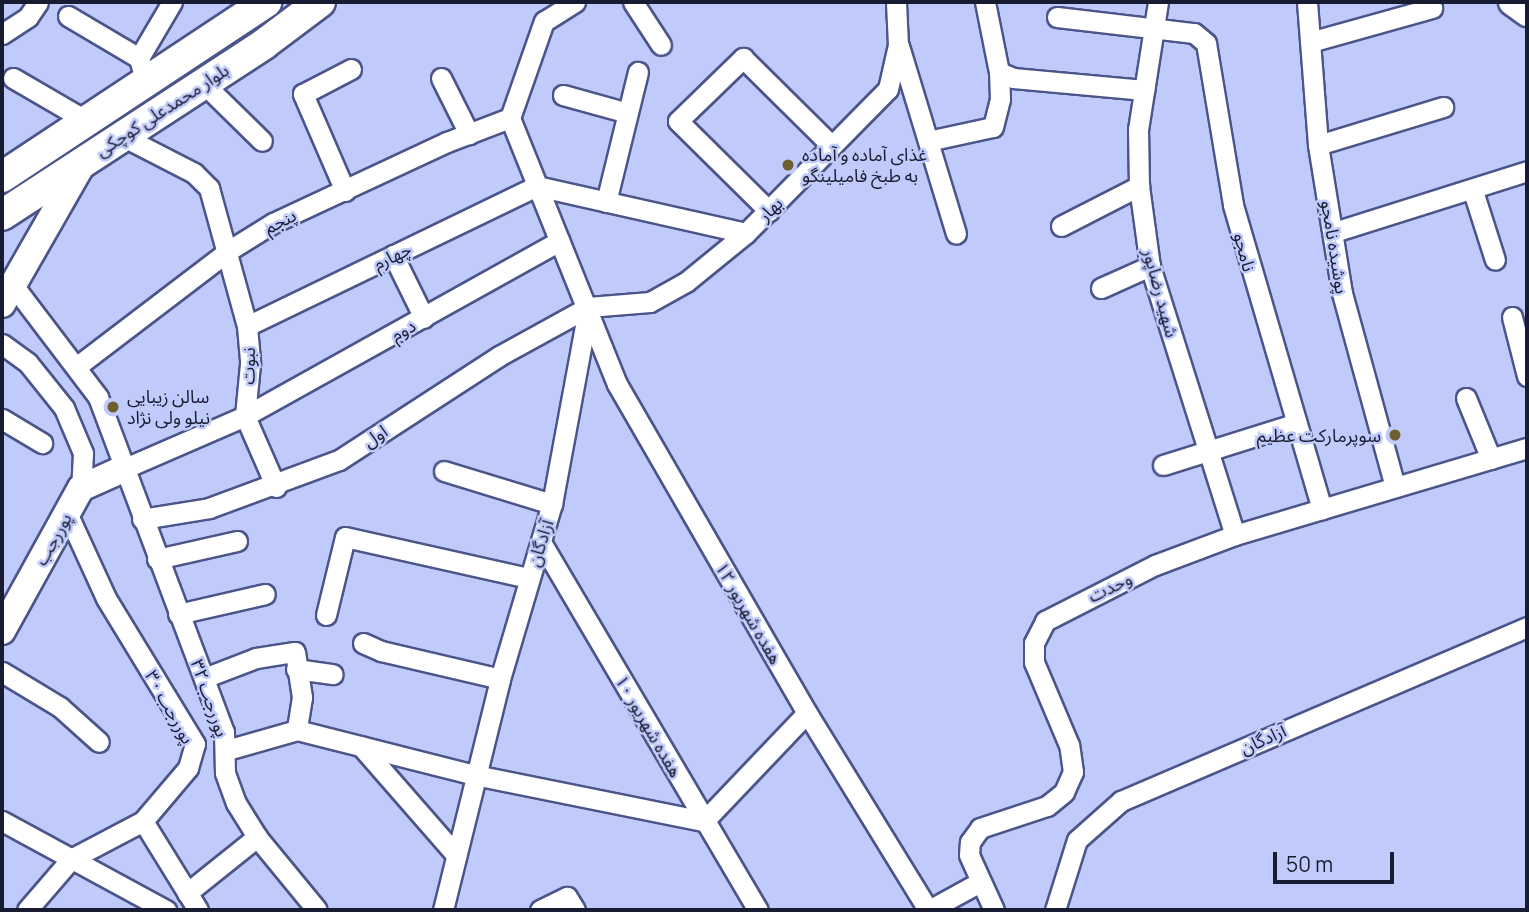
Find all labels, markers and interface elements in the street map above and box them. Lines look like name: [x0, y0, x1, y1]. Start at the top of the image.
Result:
street label: بلوار محمدعلی کوچکی: [91, 59, 233, 161]
place label: غذای آماده و آماده به طبخ فامیلینگو: [802, 144, 927, 186]
marker: غذای آماده و آماده به طبخ فامیلینگو: [780, 157, 796, 173]
street label: بهار: [753, 192, 787, 226]
street label: پوشیده نامجو: [1317, 199, 1353, 295]
street label: پنجم: [260, 204, 300, 238]
street label: نامجو: [1230, 230, 1260, 274]
street label: چهارم: [369, 238, 415, 274]
street label: شهید رضاپور: [1139, 246, 1183, 340]
street label: دوم: [387, 314, 419, 346]
street label: نبوت: [237, 347, 259, 385]
place label: سالن زیبایی نیلو ولی نژاد: [127, 386, 210, 428]
marker: سالن زیبایی نیلو ولی نژاد: [105, 399, 121, 415]
street label: اول: [359, 420, 391, 452]
place label: سوپرمارکت عظیم: [1257, 424, 1381, 446]
marker: سوپرمارکت عظیم: [1387, 427, 1403, 443]
street label: پوررجب: [30, 509, 76, 569]
street label: آزادگان: [522, 517, 558, 569]
street label: هفده شهریور ۱۲: [711, 558, 787, 668]
street label: وحدت: [1085, 567, 1135, 607]
street label: پوررجب ۳۲: [187, 656, 233, 740]
street label: پوررجب ۳۰: [141, 666, 199, 748]
street label: هفده شهریور ۱۰: [611, 671, 687, 781]
street label: آزادگان: [1237, 719, 1289, 759]
scale bar: [1277, 838, 1398, 882]
text: 50 m: [1286, 850, 1333, 878]

